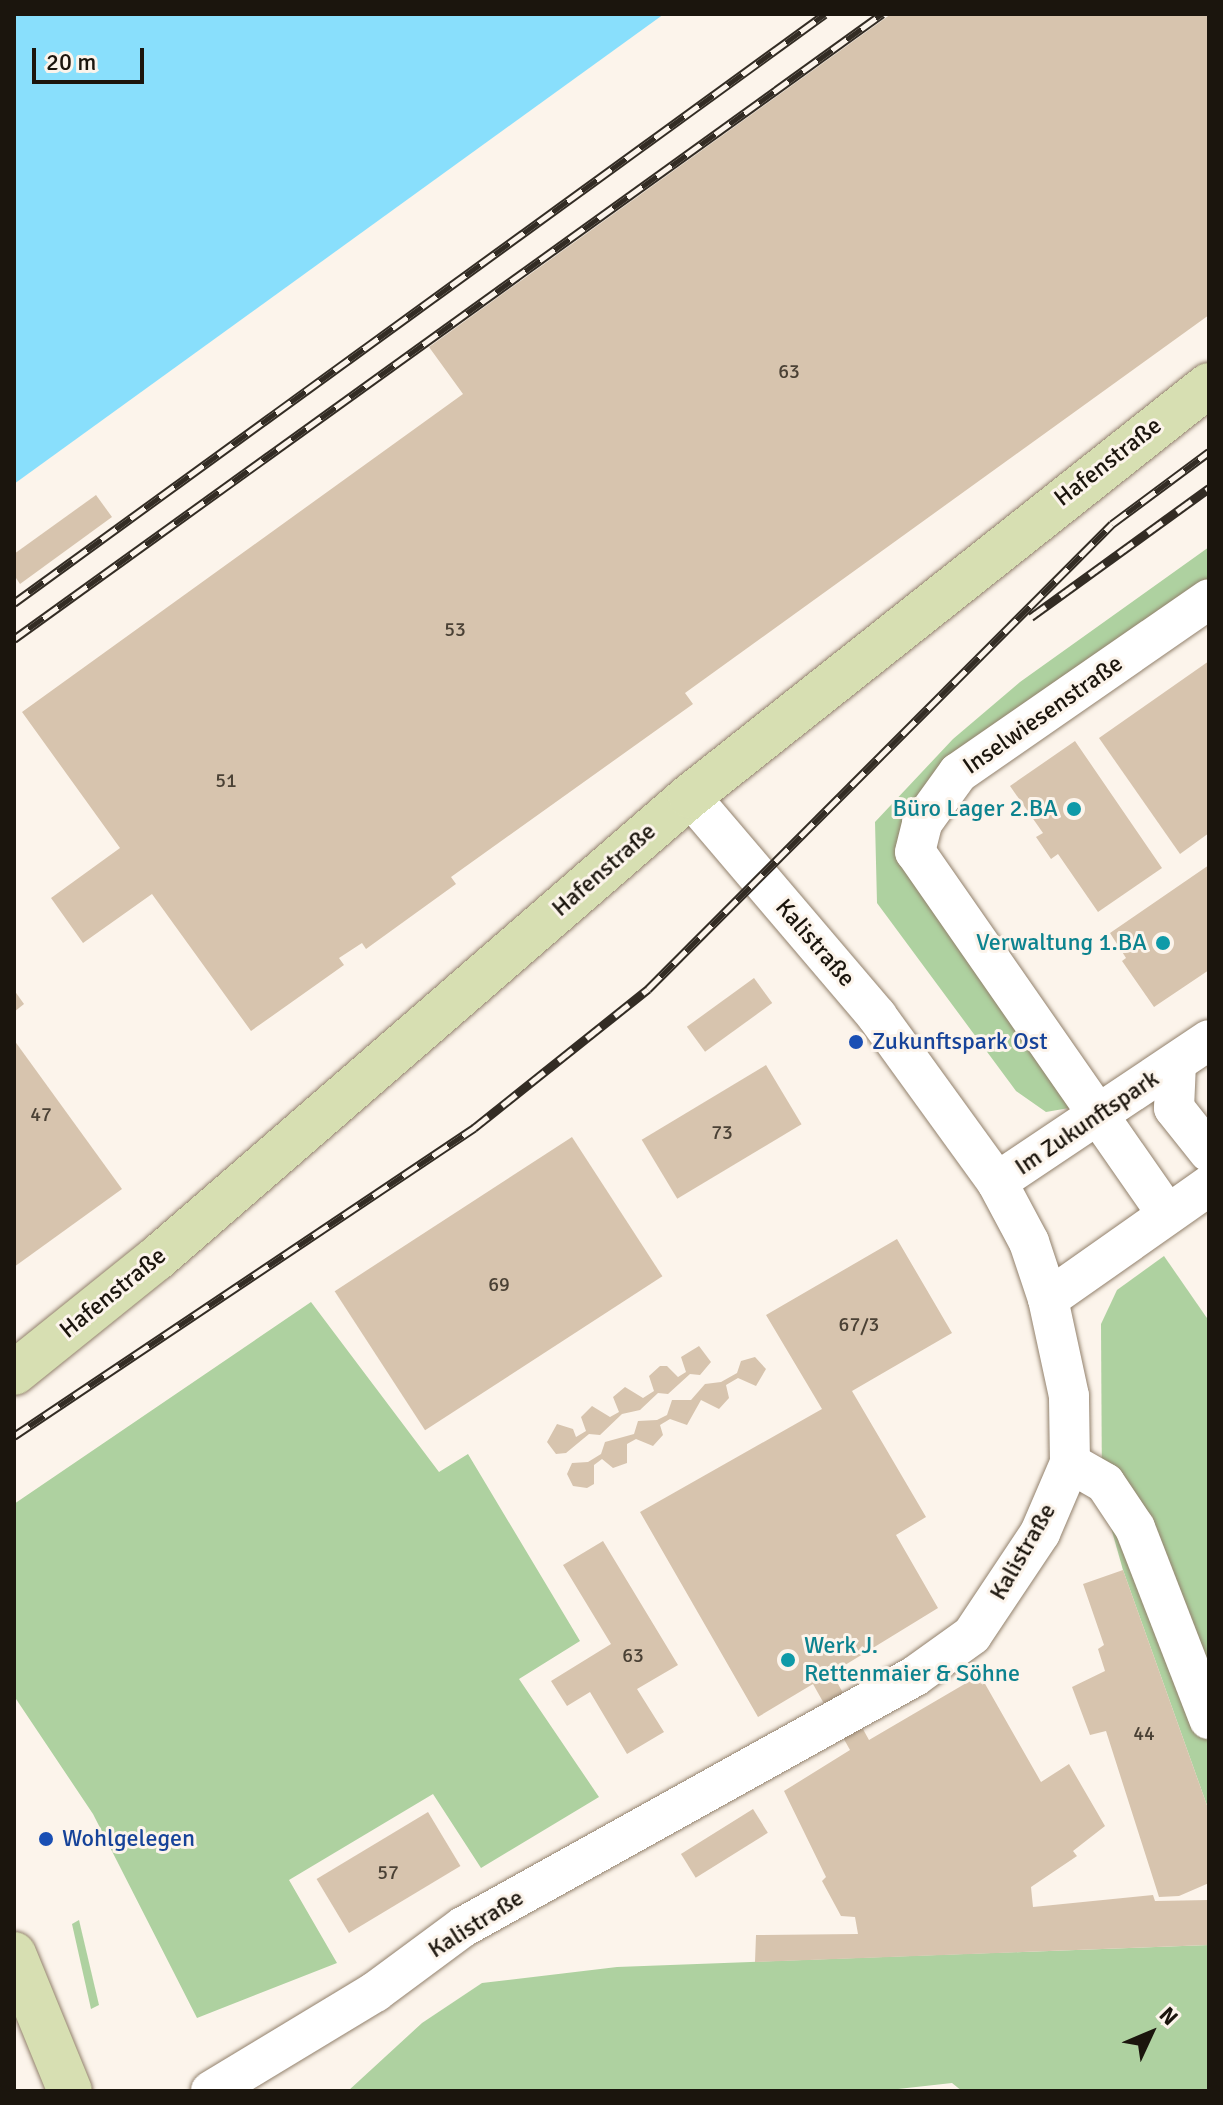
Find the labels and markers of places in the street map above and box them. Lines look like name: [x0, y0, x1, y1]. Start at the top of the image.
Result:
place label: Büro Lager 2.BA: [893, 795, 1058, 823]
marker: Büro Lager 2.BA: [1065, 800, 1083, 818]
place label: Verwaltung 1.BA: [976, 929, 1147, 957]
marker: Verwaltung 1.BA: [1154, 934, 1172, 952]
place label: Zukunftspark Ost: [872, 1028, 1048, 1056]
marker: Zukunftspark Ost: [847, 1033, 865, 1051]
place label: Werk J. Rettenmaier & Söhne: [804, 1632, 1020, 1688]
marker: Werk J. Rettenmaier & Söhne: [779, 1651, 797, 1669]
place label: Wohlgelegen: [62, 1825, 195, 1853]
marker: Wohlgelegen: [37, 1830, 55, 1848]

